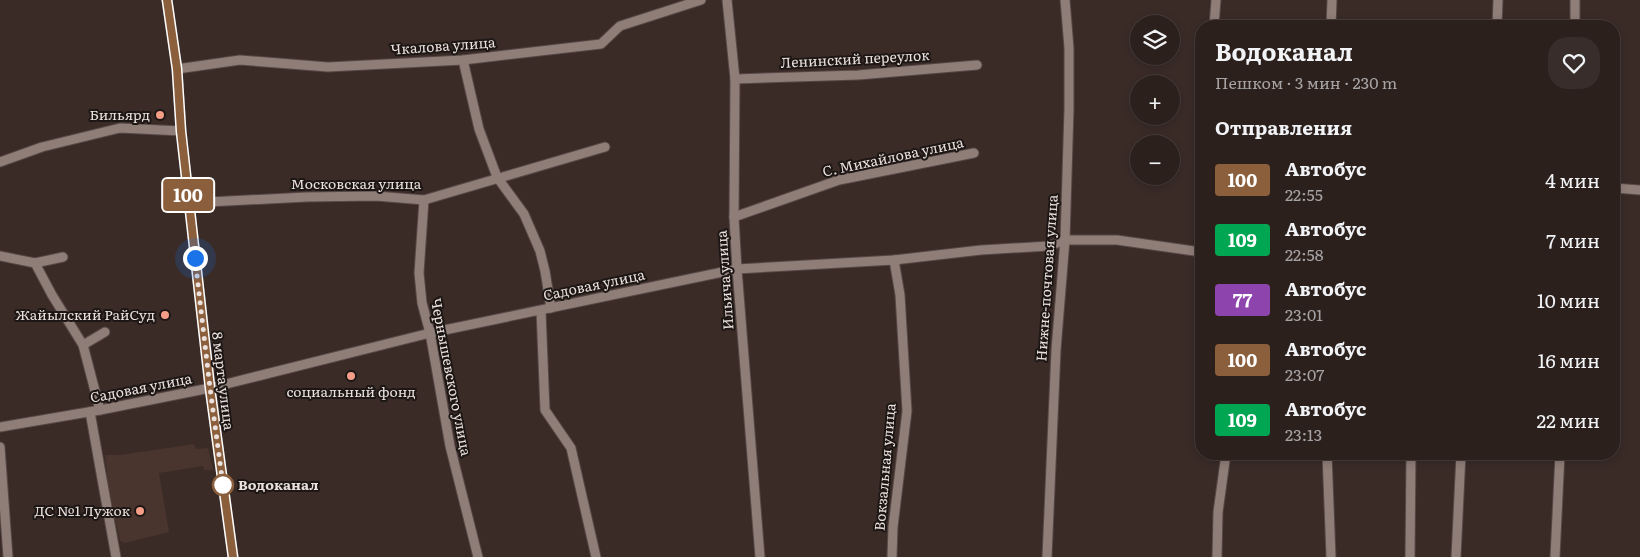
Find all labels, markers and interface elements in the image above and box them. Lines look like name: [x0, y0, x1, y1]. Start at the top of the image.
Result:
map controls: [1130, 15, 1180, 185]
button: layers: [1130, 15, 1180, 65]
street label: Чкалова улица: [390, 31, 496, 59]
text: Водоканал: [1215, 33, 1353, 68]
button: heart: [1548, 37, 1600, 89]
street label: Ленинский переулок: [780, 44, 931, 72]
text: Пешком · 3 мин · 230 m: [1215, 70, 1397, 94]
button: +: [1130, 75, 1180, 125]
place label: Бильярд: [89, 104, 150, 124]
marker: Бильярд: [154, 109, 166, 121]
text: Отправления: [1215, 113, 1352, 141]
street label: С. Михайлова улица: [820, 131, 966, 181]
button: −: [1130, 135, 1180, 185]
text: Автобус: [1285, 154, 1366, 182]
text: 100: [1228, 166, 1257, 193]
text: 4 мин: [1545, 166, 1600, 194]
street label: Московская улица: [291, 173, 422, 193]
line badge: 100: [159, 179, 217, 211]
text: 100: [173, 181, 203, 208]
text: 22:55: [1285, 182, 1323, 206]
street label: Нижне-почтовая улица: [1030, 193, 1062, 362]
text: Автобус: [1285, 214, 1366, 242]
text: 109: [1228, 226, 1257, 253]
text: 7 мин: [1546, 226, 1600, 254]
street label: Ильича улица: [711, 229, 737, 331]
text: 22:58: [1285, 242, 1324, 266]
your location: [183, 246, 208, 271]
street label: Садовая улица: [541, 263, 647, 305]
text: Автобус: [1285, 274, 1366, 302]
text: 77: [1233, 286, 1252, 313]
text: 10 мин: [1537, 286, 1600, 314]
street label: Чернышевского улица: [427, 296, 477, 458]
text: 23:01: [1285, 302, 1323, 326]
place label: Жайылский РайСуд: [16, 304, 155, 324]
marker: Жайылский РайСуд: [159, 309, 171, 321]
street label: 8 марта улица: [208, 331, 240, 432]
text: Автобус: [1285, 334, 1366, 362]
text: 100: [1228, 346, 1257, 373]
text: 16 мин: [1538, 346, 1600, 374]
text: 23:07: [1285, 362, 1324, 386]
street label: Садовая улица: [88, 367, 194, 407]
marker: социальный фонд: [345, 370, 357, 382]
place label: социальный фонд: [286, 381, 416, 401]
text: Автобус: [1285, 394, 1366, 422]
street label: Вокзальная улица: [868, 402, 900, 532]
text: 109: [1228, 406, 1257, 433]
text: 22 мин: [1537, 406, 1600, 434]
text: 23:13: [1285, 422, 1322, 446]
marker: Водоканал: [212, 474, 234, 496]
place label: Водоканал: [238, 474, 318, 494]
place label: ДС №1 Лужок: [34, 500, 131, 520]
marker: ДС №1 Лужок: [134, 505, 146, 517]

